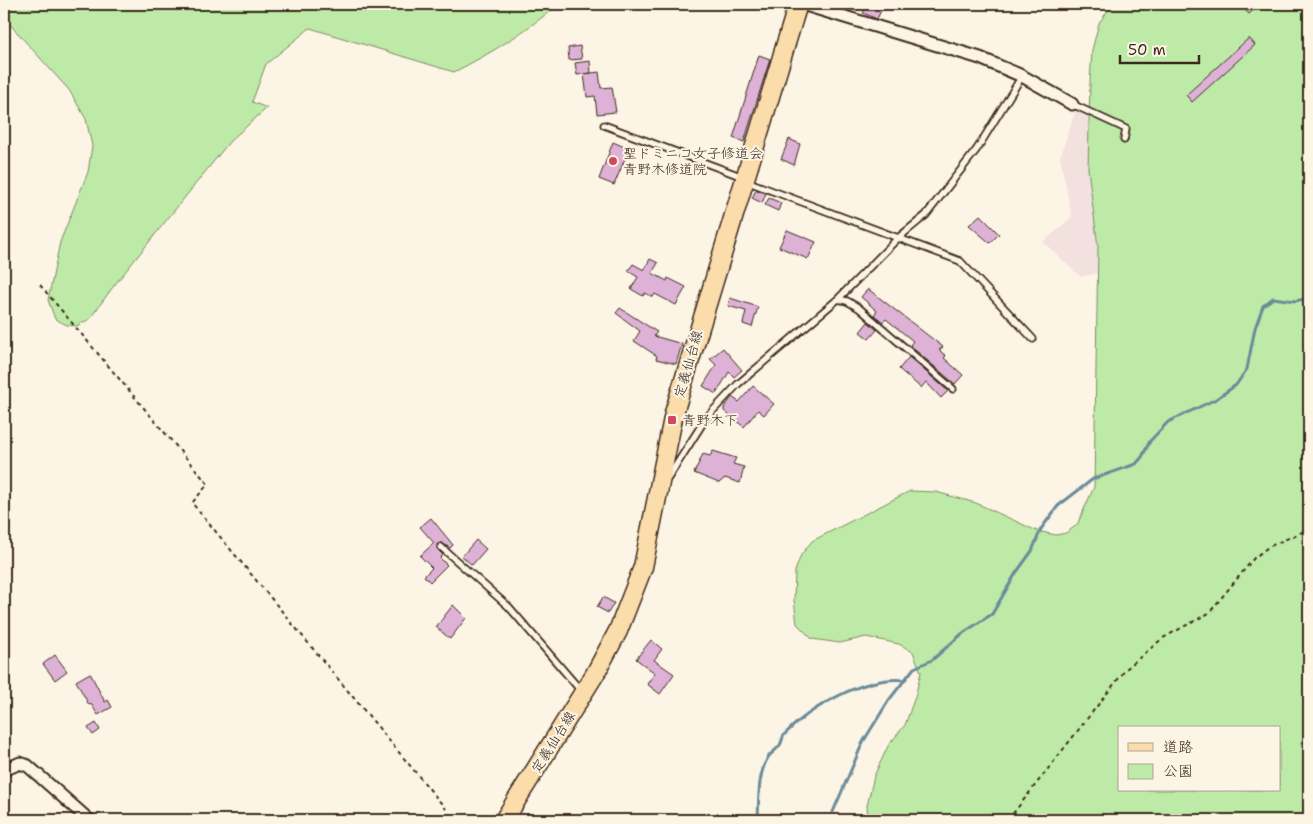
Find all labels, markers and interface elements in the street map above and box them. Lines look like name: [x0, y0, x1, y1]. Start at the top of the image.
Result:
scale bar: [1120, 32, 1199, 64]
text: 50 m: [1128, 40, 1166, 60]
place label: 聖ドミニコ女子修道会 青野木修道院: [623, 144, 763, 178]
marker: 聖ドミニコ女子修道会 青野木修道院: [607, 155, 619, 167]
street label: 定義仙台線: [670, 328, 706, 400]
place label: 青野木下: [682, 411, 738, 429]
marker: 青野木下: [666, 414, 678, 426]
street label: 定義仙台線: [527, 708, 579, 776]
legend: [1118, 726, 1280, 792]
text: 道路: [1163, 737, 1193, 757]
text: 公園: [1163, 761, 1193, 781]

